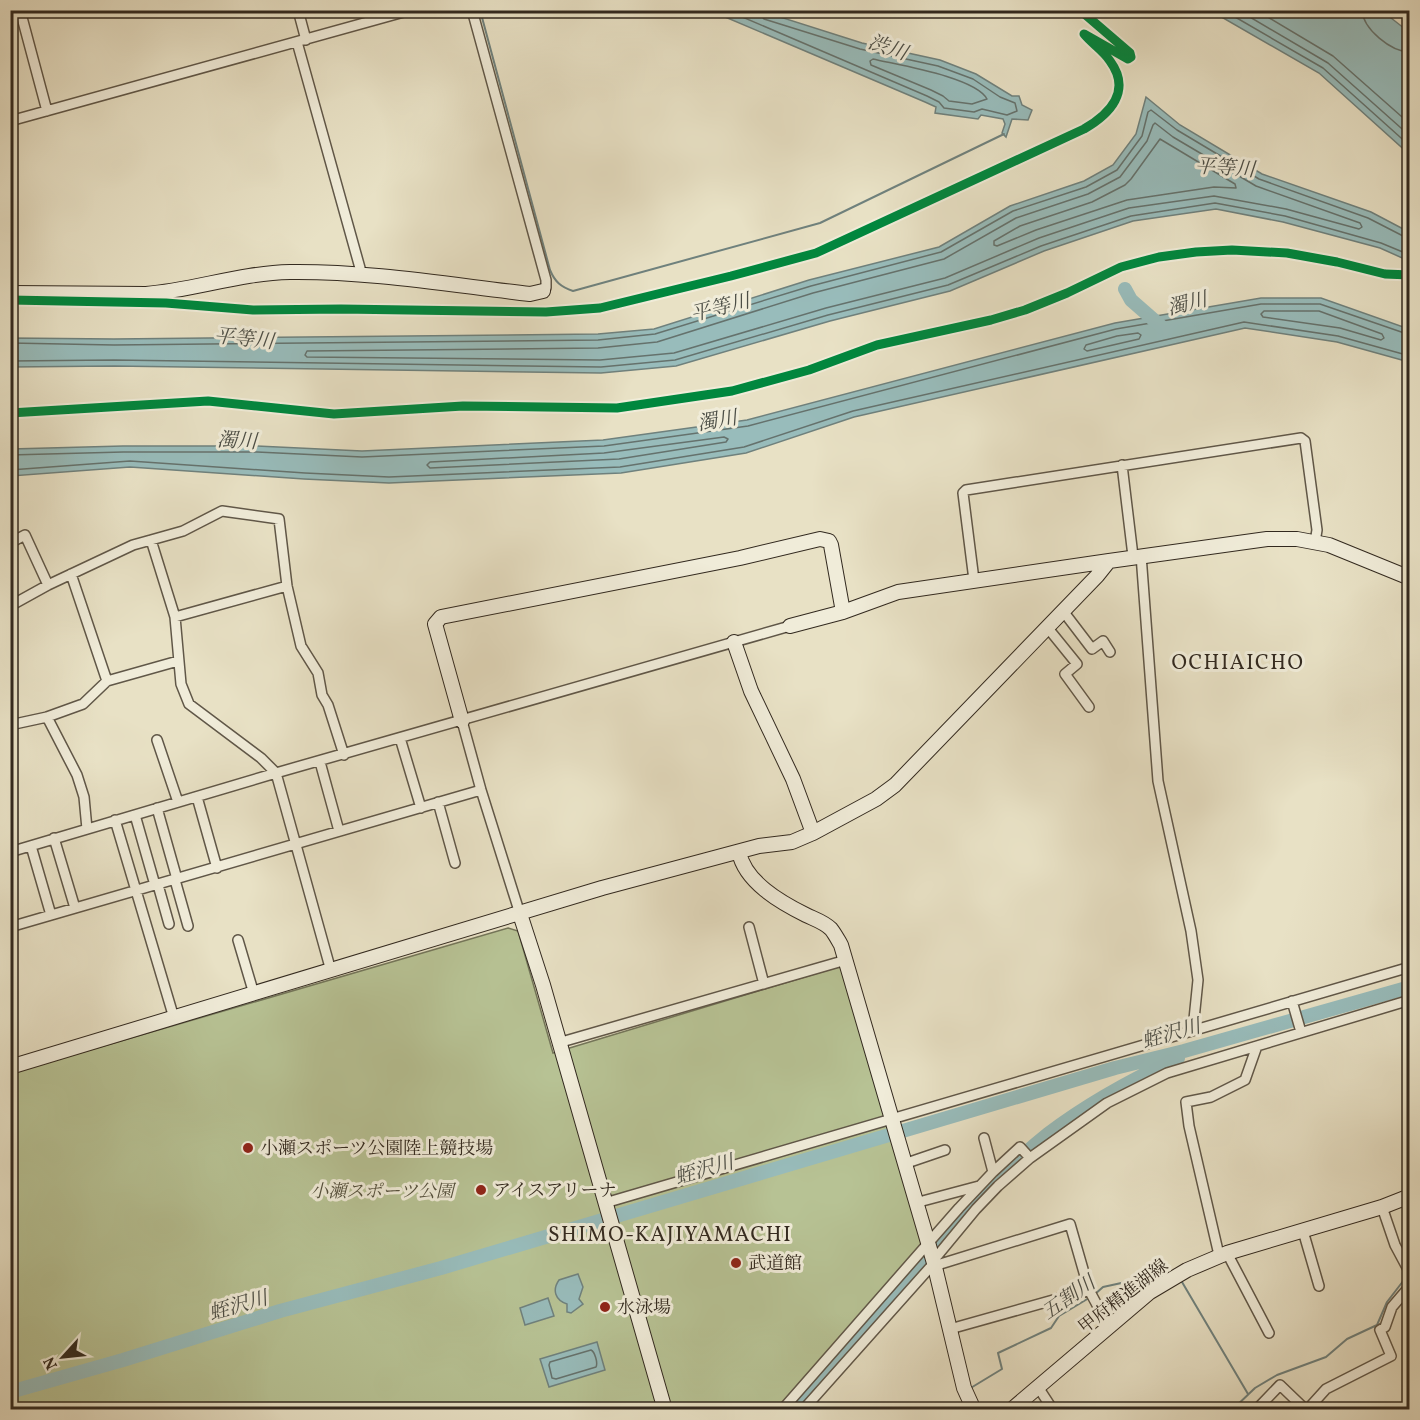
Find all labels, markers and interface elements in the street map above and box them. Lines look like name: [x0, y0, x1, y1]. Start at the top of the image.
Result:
water label: 渋川: [864, 29, 913, 69]
water label: 平等川: [1194, 153, 1258, 185]
water label: 濁川: [1165, 286, 1212, 323]
water label: 平等川: [688, 288, 755, 330]
water label: 平等川: [212, 323, 277, 357]
water label: 濁川: [695, 404, 741, 439]
water label: 濁川: [216, 427, 260, 457]
district label: OCHIAICHO: [1172, 649, 1304, 678]
water label: 蛭沢川: [1139, 1013, 1206, 1057]
place label: 小瀬スポーツ公園陸上競技場: [260, 1137, 493, 1162]
marker: 小瀬スポーツ公園陸上競技場: [241, 1141, 255, 1155]
water label: 蛭沢川: [672, 1149, 739, 1193]
place label: アイスアリーナ: [493, 1179, 616, 1204]
park label: 小瀬スポーツ公園: [310, 1180, 457, 1205]
marker: アイスアリーナ: [474, 1183, 488, 1197]
district label: SHIMO-KAJIYAMACHI: [548, 1221, 792, 1250]
place label: 武道館: [748, 1252, 802, 1277]
street label: 甲府精進湖線: [1074, 1254, 1174, 1340]
marker: 武道館: [729, 1256, 743, 1270]
water label: 五割川: [1037, 1269, 1103, 1327]
water label: 蛭沢川: [206, 1285, 273, 1329]
place label: 水泳場: [617, 1296, 671, 1321]
marker: 水泳場: [598, 1300, 612, 1314]
north arrow: [33, 1327, 93, 1387]
text: N: [39, 1352, 64, 1373]

